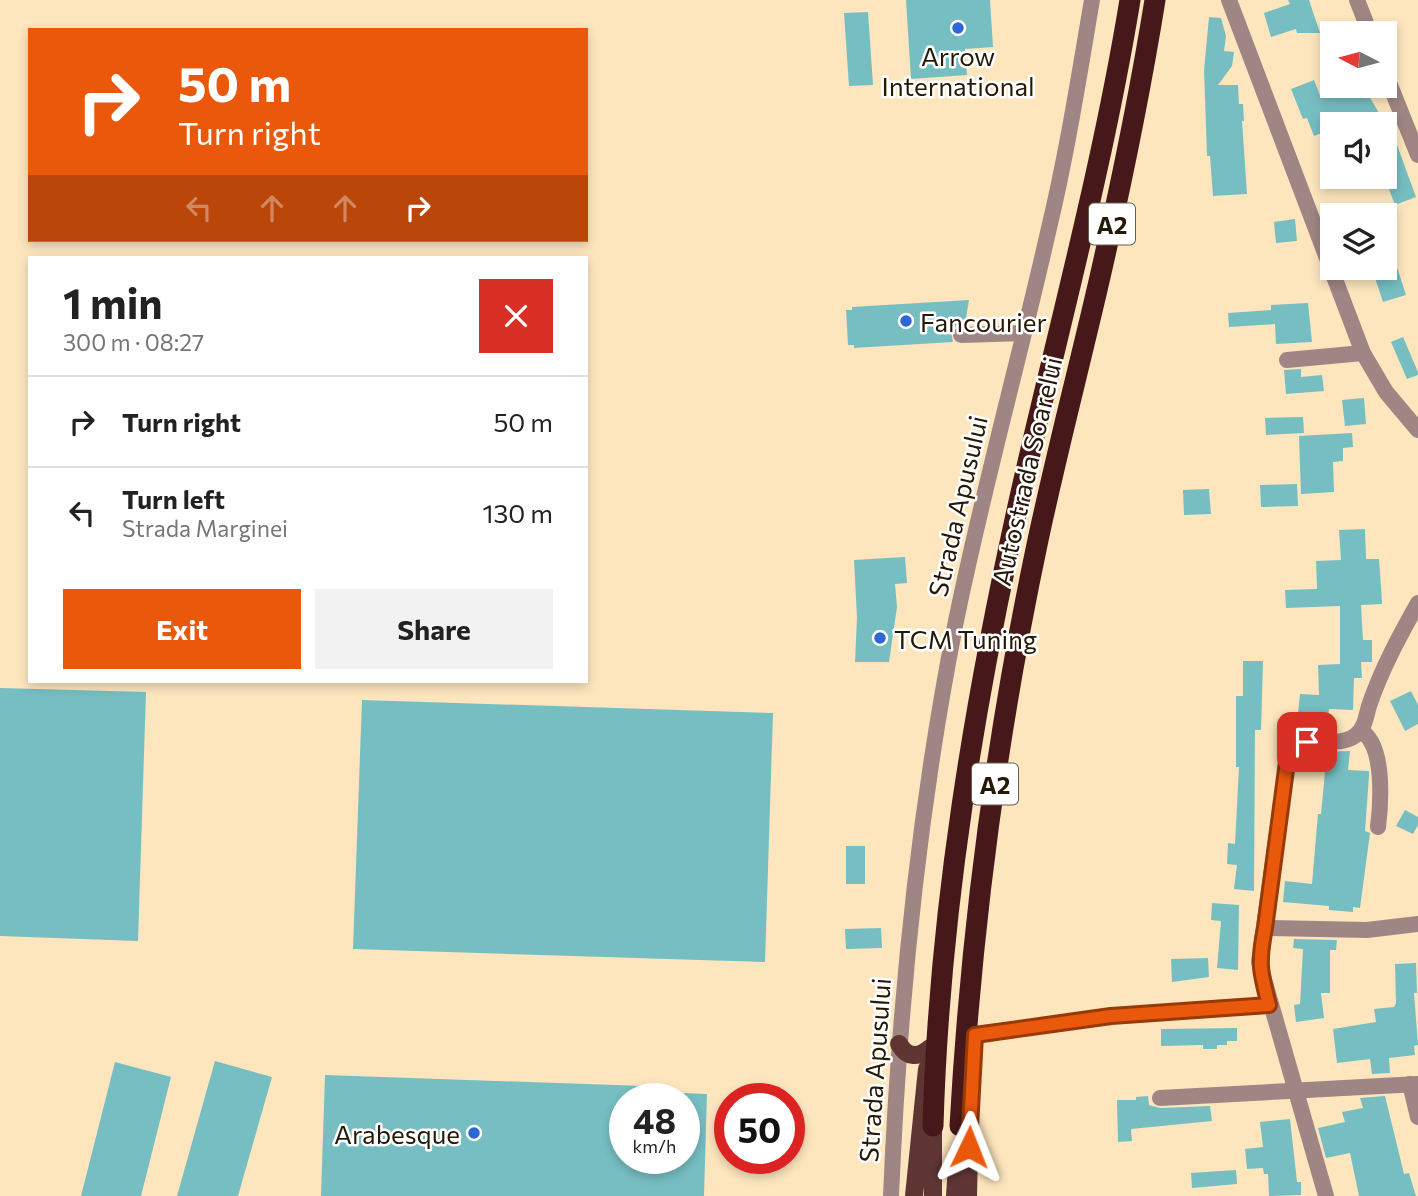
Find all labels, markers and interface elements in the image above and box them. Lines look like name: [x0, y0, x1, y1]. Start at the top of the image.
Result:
marker: Arrow International: [950, 20, 966, 36]
north arrow: [1320, 21, 1396, 98]
map controls: [1320, 21, 1397, 280]
place label: Arrow International: [881, 40, 1035, 101]
text: 50 m: [178, 52, 291, 112]
icon: right: [63, 56, 154, 147]
text: Turn right: [178, 112, 321, 152]
button: sound: [1320, 112, 1397, 189]
icon: left: [180, 189, 218, 227]
icon: ahead: [253, 189, 291, 227]
icon: ahead: [326, 189, 364, 227]
icon: right: [399, 189, 437, 227]
button: layers: [1320, 203, 1397, 280]
road number: A2: [1089, 204, 1135, 244]
text: 1 min: [63, 276, 163, 328]
button: close: [479, 279, 553, 353]
place label: Fancourier: [920, 306, 1047, 337]
marker: Fancourier: [898, 313, 914, 329]
text: 300 m · 08:27: [63, 328, 204, 356]
street label: Autostrada Soarelui: [985, 354, 1067, 588]
icon: right: [63, 403, 101, 441]
text: Turn right: [122, 406, 241, 437]
text: 50 m: [493, 406, 553, 437]
street label: Strada Apusului: [921, 412, 993, 600]
text: Turn left: [122, 483, 225, 514]
icon: left: [63, 494, 101, 532]
text: 130 m: [482, 497, 553, 528]
text: Strada Marginei: [122, 514, 288, 542]
button: Exit: [63, 589, 301, 669]
button: Share: [315, 589, 553, 669]
place label: TCM Tuning: [894, 623, 1037, 654]
marker: TCM Tuning: [872, 630, 888, 646]
pin: [1277, 712, 1337, 772]
icon: arrive: [1288, 723, 1326, 761]
road number: A2: [972, 764, 1018, 804]
street label: Strada Apusului: [852, 977, 896, 1163]
speed limit sign: 50: [714, 1083, 805, 1174]
text: 48: [633, 1098, 676, 1141]
position arrow: [932, 1110, 1006, 1184]
place label: Arabesque: [334, 1118, 460, 1149]
marker: Arabesque: [466, 1125, 482, 1141]
text: km/h: [633, 1135, 676, 1157]

